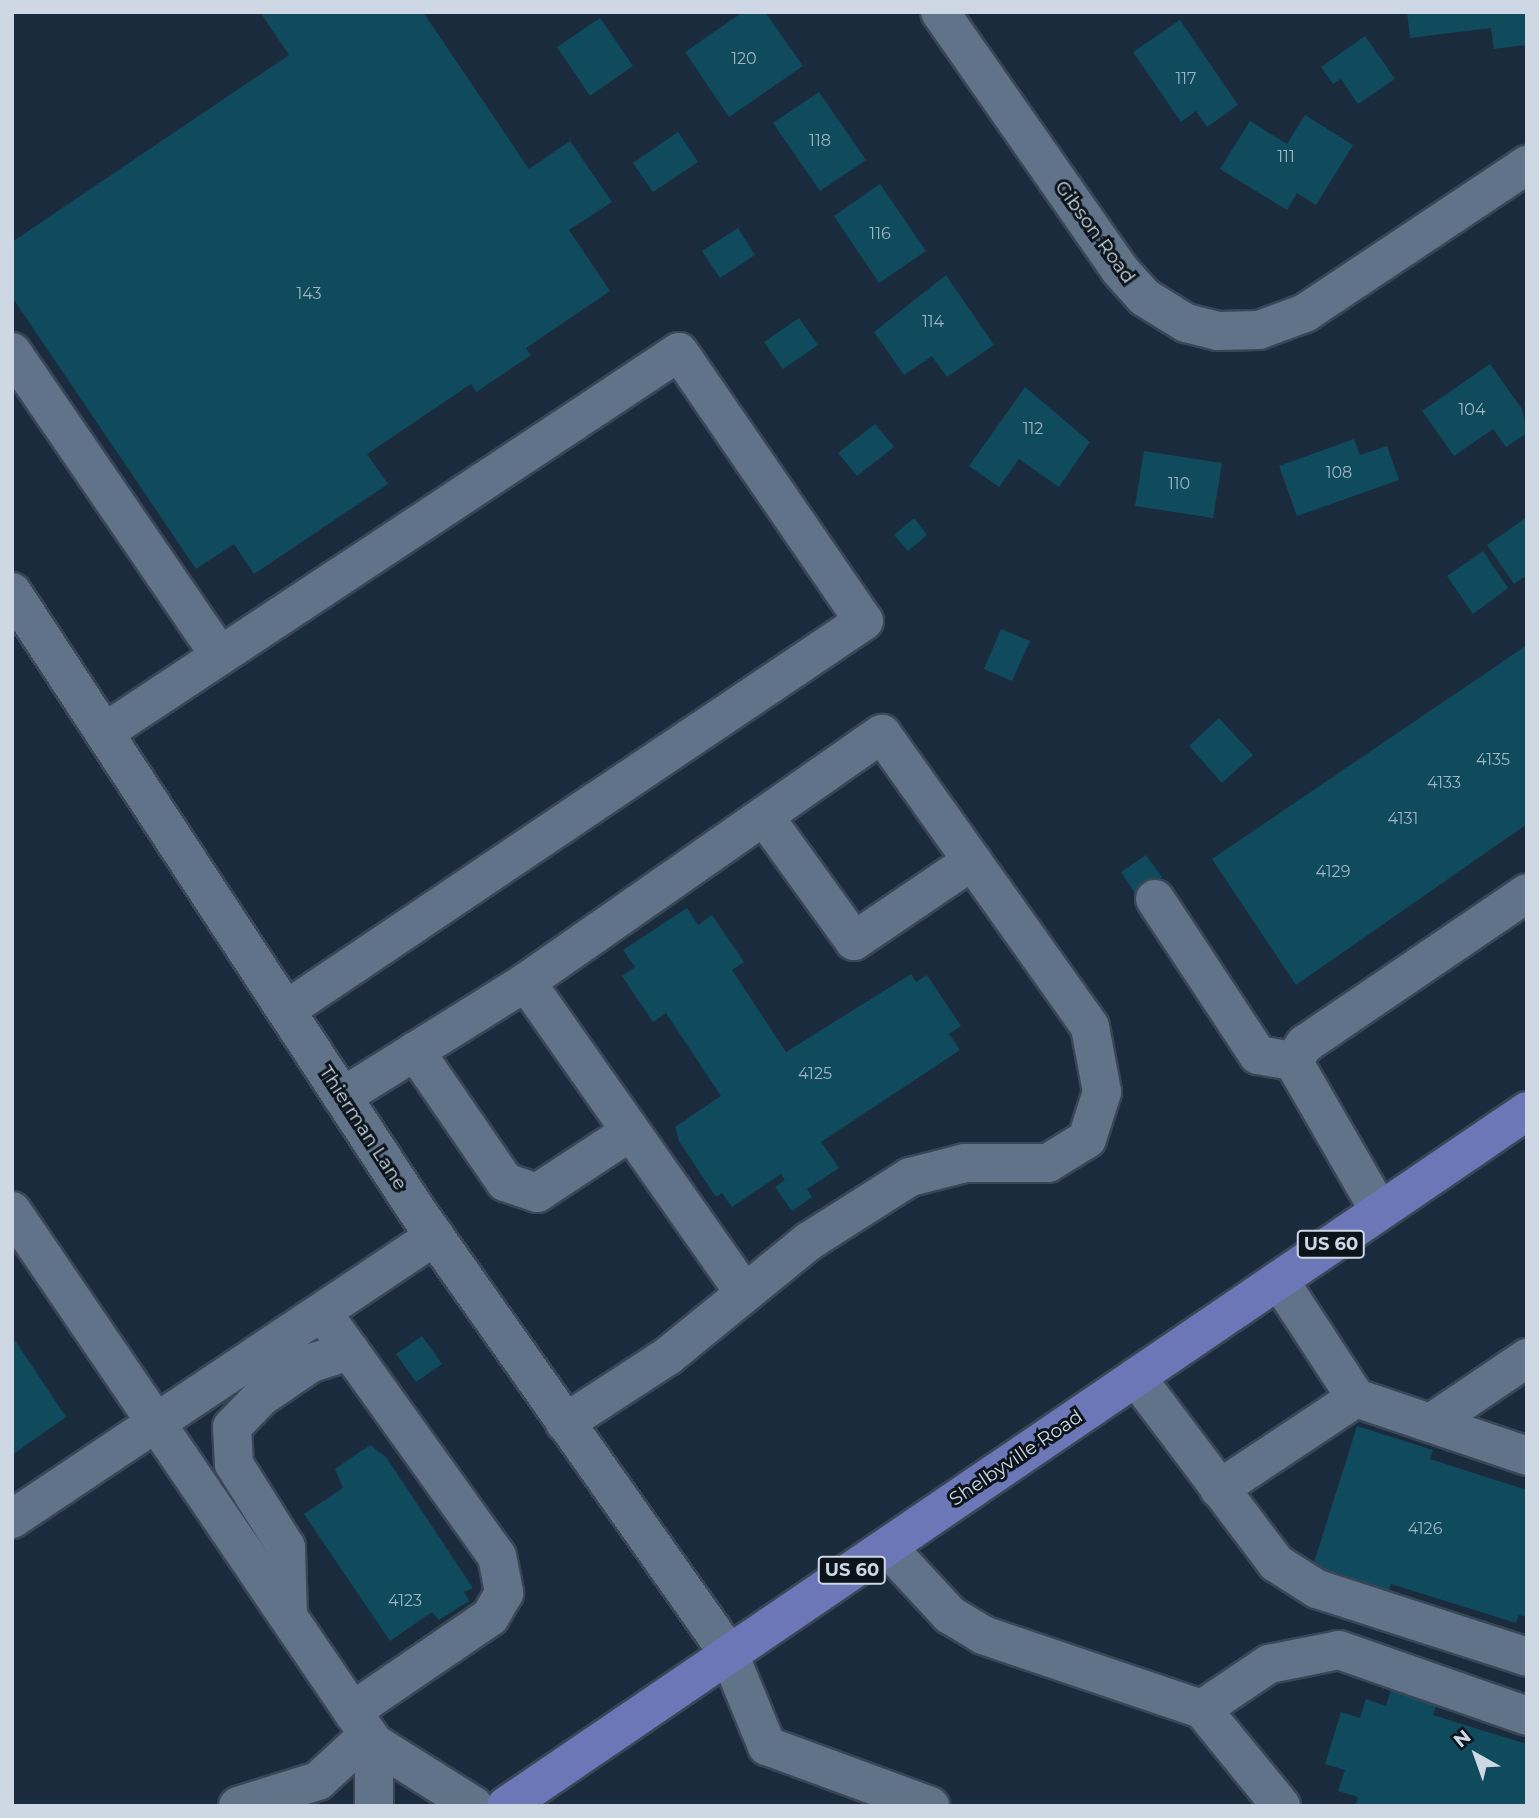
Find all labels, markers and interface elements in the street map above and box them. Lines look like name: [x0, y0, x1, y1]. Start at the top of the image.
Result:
house number: 120: [731, 49, 757, 69]
house number: 117: [1176, 69, 1196, 89]
house number: 118: [809, 131, 831, 151]
house number: 111: [1277, 147, 1295, 167]
street label: Gibson Road: [1050, 176, 1140, 288]
house number: 116: [869, 224, 891, 244]
house number: 143: [296, 284, 322, 304]
house number: 114: [922, 312, 944, 332]
house number: 104: [1459, 400, 1485, 420]
house number: 112: [1023, 419, 1043, 439]
house number: 108: [1326, 463, 1352, 483]
house number: 110: [1168, 474, 1190, 494]
house number: 4135: [1476, 750, 1510, 770]
house number: 4133: [1427, 773, 1461, 793]
house number: 4131: [1388, 809, 1418, 829]
house number: 4129: [1316, 862, 1350, 882]
street label: Thierman Lane: [314, 1062, 412, 1194]
house number: 4125: [798, 1064, 832, 1084]
road number: US 60: [1296, 1230, 1366, 1259]
street label: Shelbyville Road: [945, 1405, 1087, 1511]
house number: 4126: [1408, 1519, 1442, 1539]
road number: US 60: [817, 1555, 887, 1584]
house number: 4123: [388, 1591, 422, 1611]
north arrow: [1441, 1720, 1511, 1790]
text: N: [1449, 1725, 1475, 1752]

